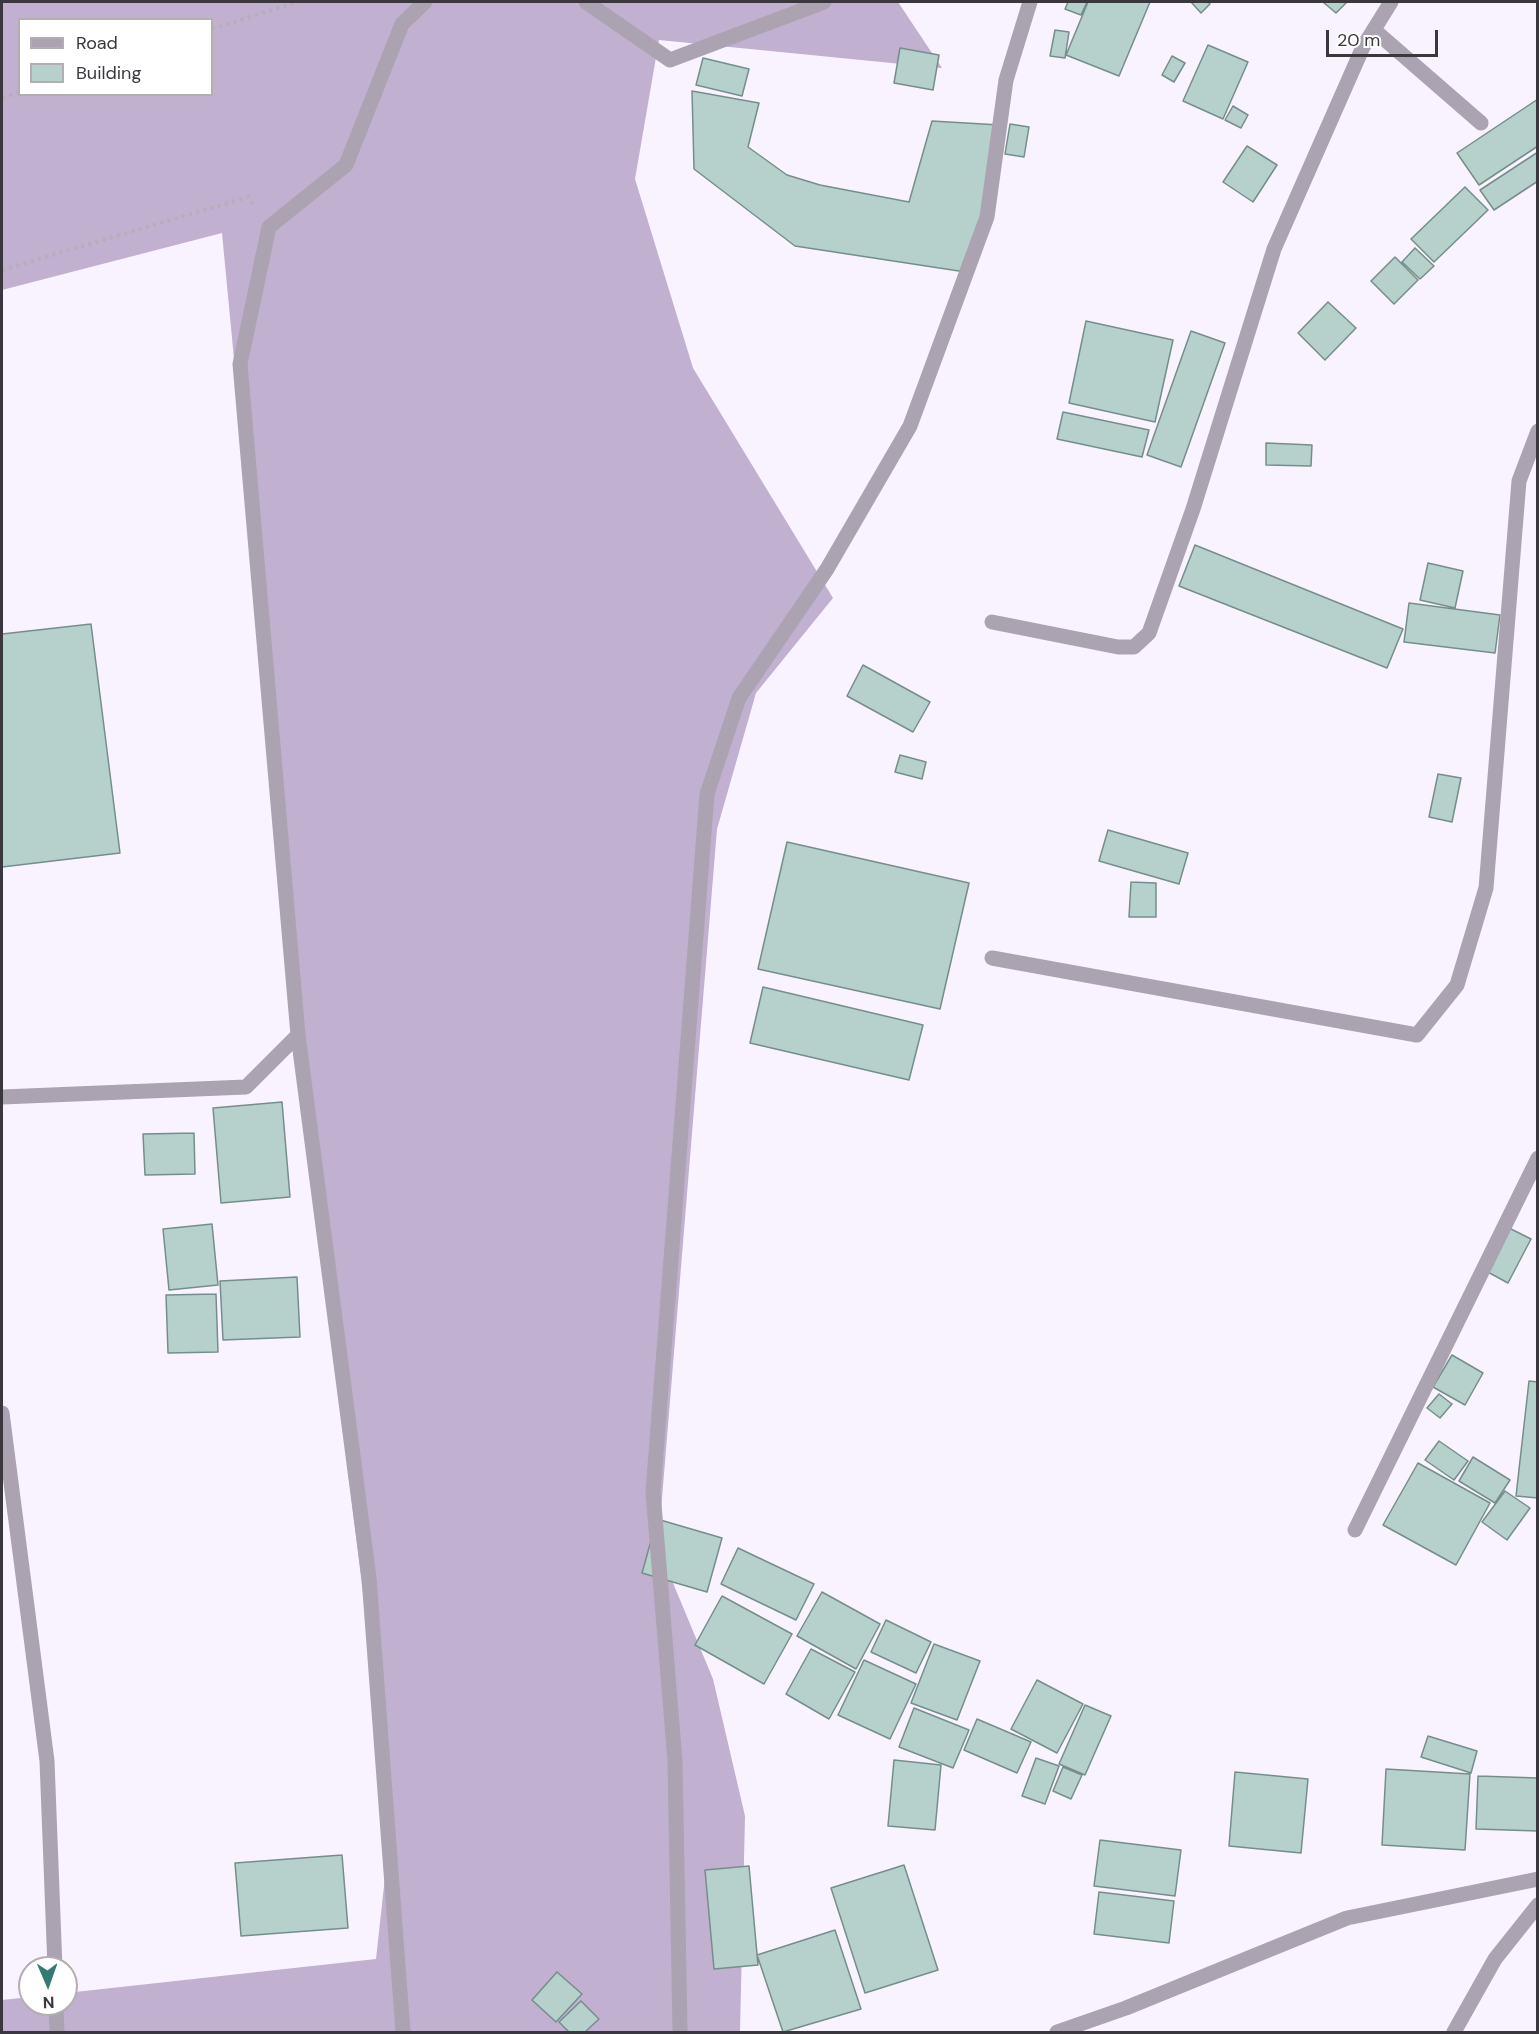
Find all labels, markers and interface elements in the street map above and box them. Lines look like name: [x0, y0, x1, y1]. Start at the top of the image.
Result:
legend: [18, 18, 213, 96]
scale bar: [1329, 18, 1442, 56]
text: 20 m: [1337, 28, 1380, 52]
text: Road: [76, 31, 118, 55]
text: Building: [76, 61, 141, 85]
north arrow: [18, 1956, 78, 2016]
text: N: [42, 1992, 55, 2013]

